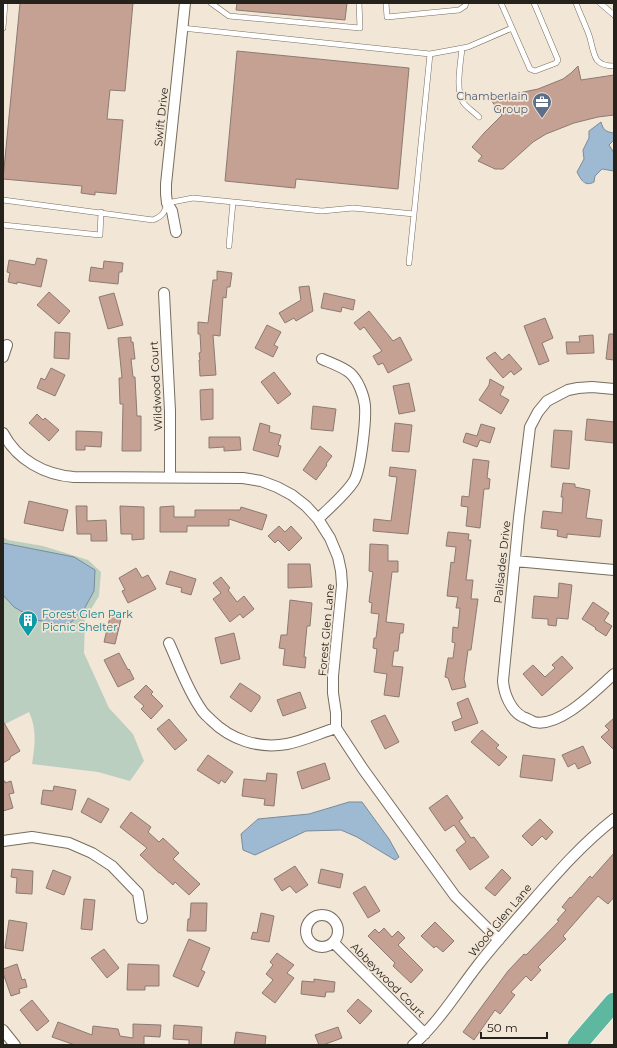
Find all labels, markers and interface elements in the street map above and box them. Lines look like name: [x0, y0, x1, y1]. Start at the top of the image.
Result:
street label: Swift Drive: [151, 86, 171, 147]
place label: Chamberlain Group: [456, 89, 528, 116]
office icon: Chamberlain Group: [531, 91, 553, 119]
street label: Wildwood Court: [147, 340, 165, 431]
street label: Palisades Drive: [491, 520, 513, 604]
street label: Forest Glen Lane: [315, 583, 337, 677]
place label: Forest Glen Park Picnic Shelter: [42, 607, 133, 634]
building icon: Forest Glen Park Picnic Shelter: [17, 609, 39, 637]
street label: Wood Glen Lane: [465, 880, 535, 959]
street label: Abbeywood Court: [348, 940, 429, 1021]
scale bar: [481, 1014, 547, 1040]
text: 50 m: [487, 1020, 518, 1035]

